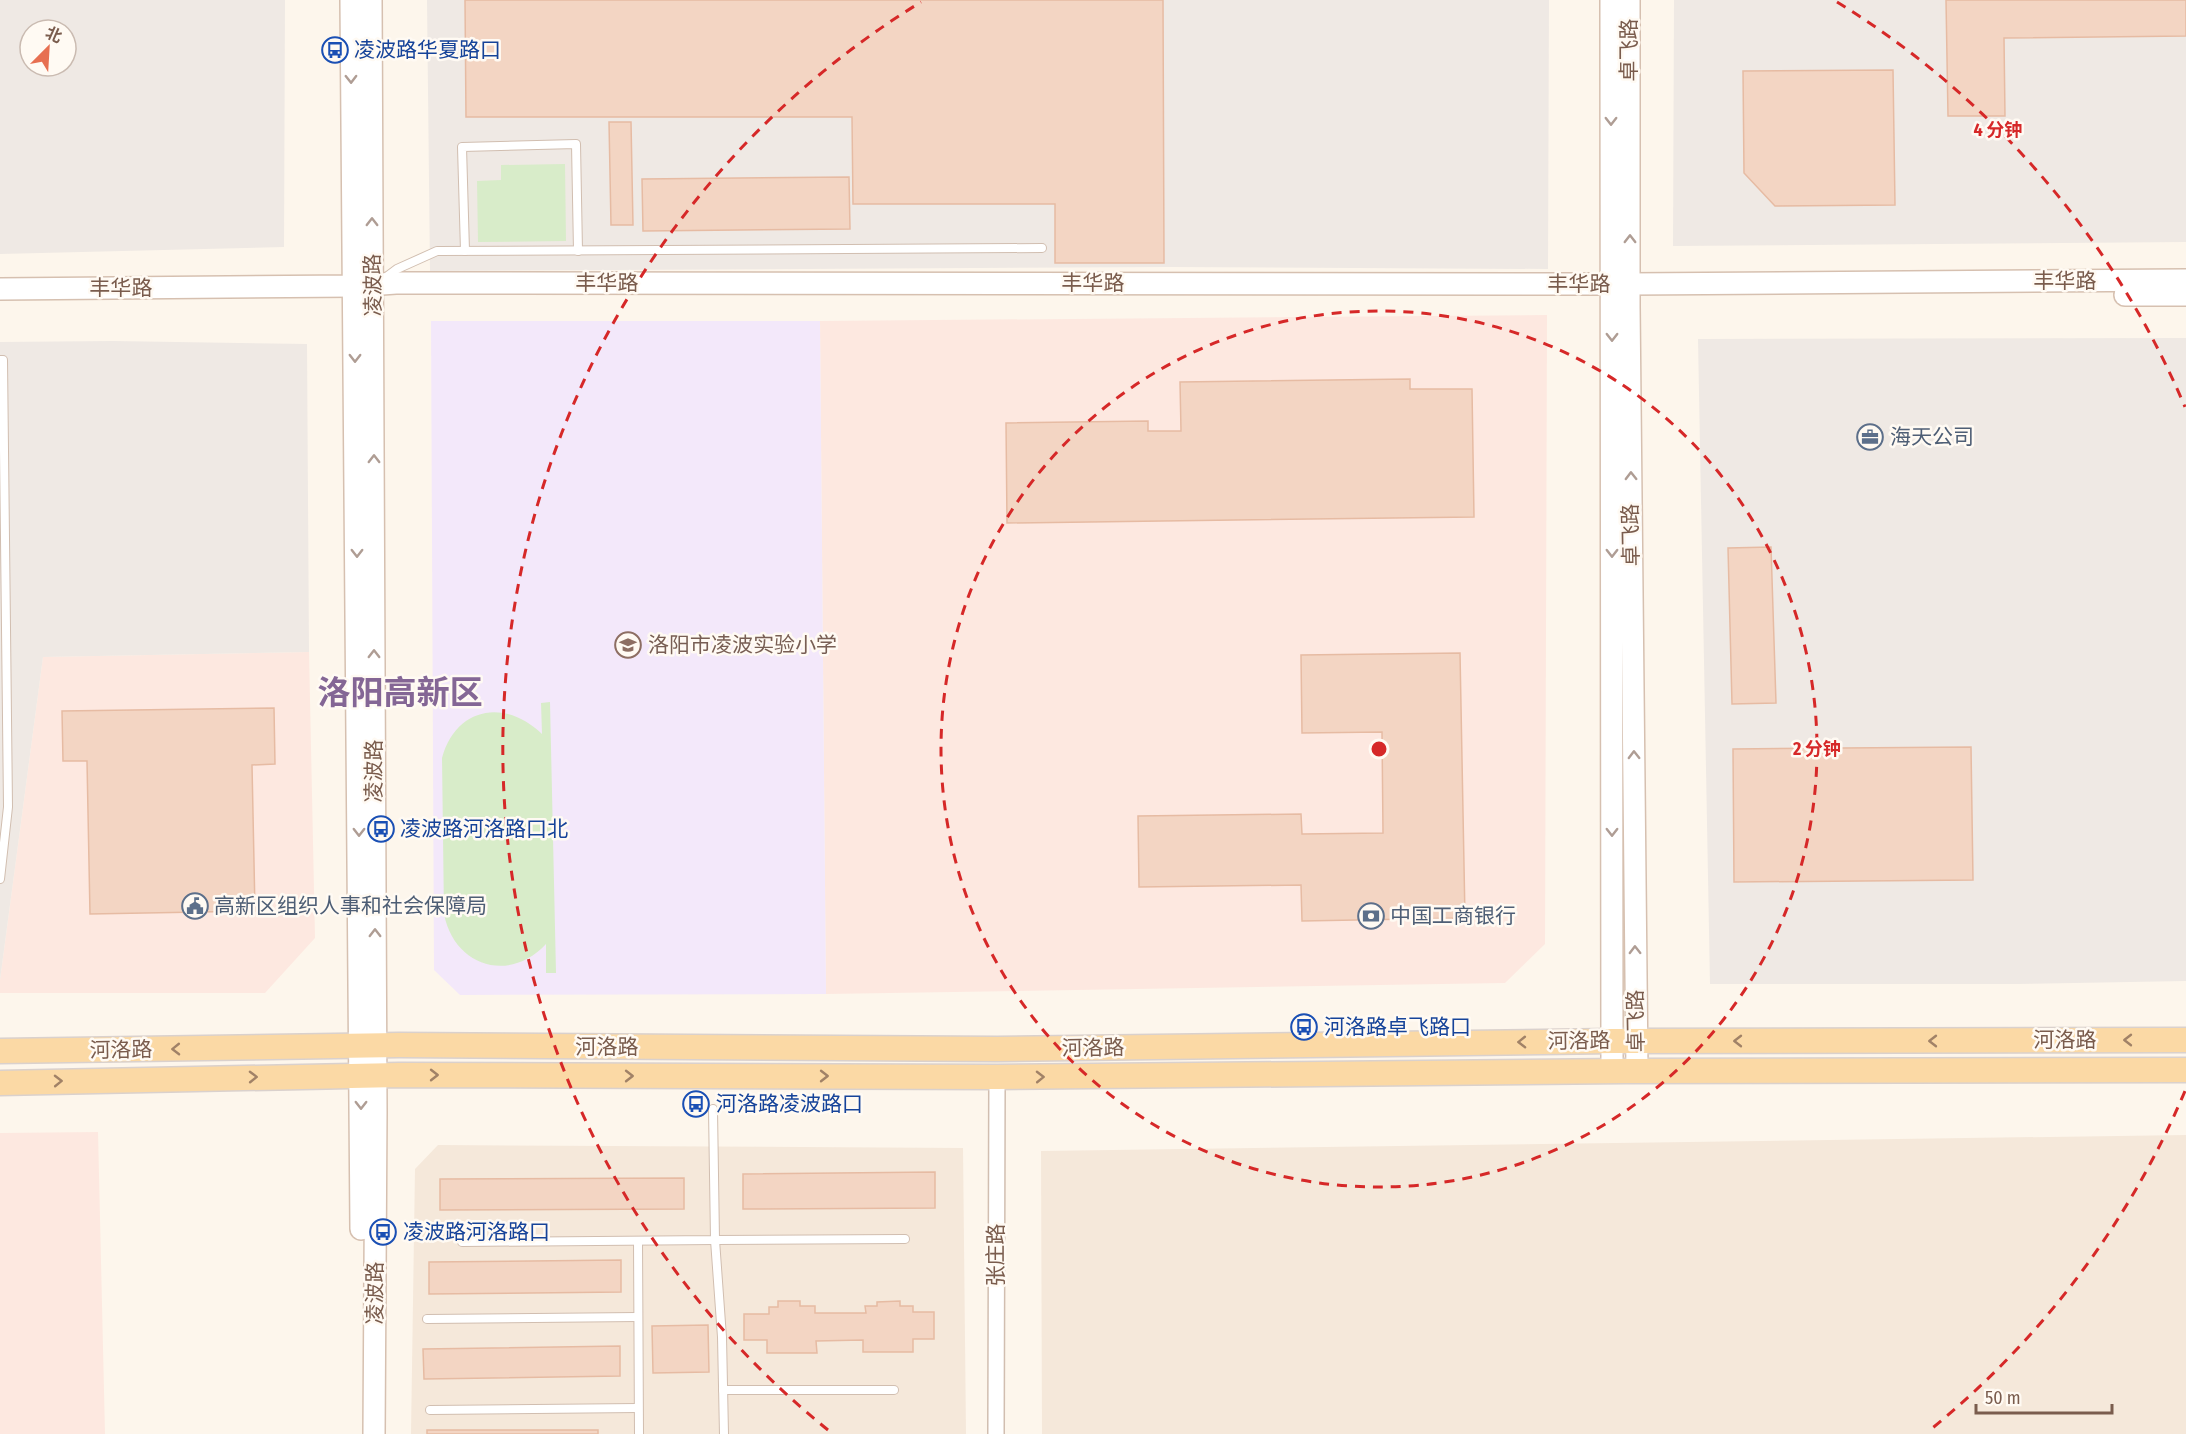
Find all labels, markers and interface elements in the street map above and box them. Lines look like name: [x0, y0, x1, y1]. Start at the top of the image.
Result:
north arrow: [18, 18, 78, 78]
street label: 卓飞路: [1616, 19, 1642, 82]
text: 北: [43, 23, 65, 47]
bus stop icon: 凌波路华夏路口: [320, 35, 350, 65]
place label: 凌波路华夏路口: [354, 37, 501, 63]
one-way arrow: [345, 75, 358, 84]
one-way arrow: [1605, 117, 1617, 126]
text: 4 分钟: [1974, 119, 2023, 141]
one-way arrow: [366, 218, 378, 227]
one-way arrow: [1624, 234, 1636, 243]
street label: 凌波路: [359, 253, 387, 317]
street label: 丰华路: [2034, 268, 2097, 294]
street label: 丰华路: [576, 270, 639, 296]
street label: 丰华路: [1062, 270, 1125, 296]
street label: 丰华路: [1548, 271, 1611, 297]
street label: 丰华路: [90, 275, 153, 301]
one-way arrow: [1606, 333, 1618, 342]
one-way arrow: [349, 354, 361, 363]
office icon: 海天公司: [1855, 422, 1885, 452]
place label: 海天公司: [1890, 424, 1974, 450]
one-way arrow: [368, 455, 380, 464]
one-way arrow: [1625, 471, 1637, 480]
street label: 卓飞路: [1617, 503, 1645, 567]
one-way arrow: [350, 549, 363, 558]
one-way arrow: [1606, 549, 1618, 558]
school or university icon: 洛阳市凌波实验小学: [613, 630, 643, 660]
place label: 洛阳市凌波实验小学: [648, 632, 837, 658]
one-way arrow: [368, 650, 380, 659]
district label: 洛阳高新区: [318, 673, 483, 713]
text: 2 分钟: [1792, 738, 1841, 760]
centre of rings: [1369, 739, 1389, 759]
street label: 凌波路: [361, 740, 387, 803]
one-way arrow: [1627, 750, 1640, 759]
bus stop icon: 凌波路河洛路口北: [366, 814, 396, 844]
place label: 凌波路河洛路口北: [400, 816, 568, 842]
one-way arrow: [353, 828, 365, 837]
one-way arrow: [1606, 828, 1618, 837]
public building icon: 高新区组织人事和社会保障局: [180, 891, 210, 921]
place label: 高新区组织人事和社会保障局: [214, 893, 487, 919]
bank icon: 中国工商银行: [1356, 901, 1386, 931]
place label: 中国工商银行: [1390, 903, 1516, 929]
one-way arrow: [369, 929, 381, 938]
one-way arrow: [1629, 945, 1642, 954]
street label: 卓飞路: [1622, 989, 1650, 1053]
bus stop icon: 河洛路卓飞路口: [1289, 1012, 1319, 1042]
place label: 河洛路卓飞路口: [1324, 1014, 1471, 1040]
street label: 河洛路: [1547, 1027, 1611, 1055]
street label: 河洛路: [2034, 1027, 2097, 1053]
street label: 河洛路: [576, 1034, 639, 1060]
street label: 河洛路: [1061, 1034, 1125, 1062]
one-way arrow: [2123, 1034, 2132, 1046]
one-way arrow: [1733, 1035, 1742, 1047]
one-way arrow: [1928, 1035, 1937, 1047]
street label: 河洛路: [89, 1036, 153, 1064]
one-way arrow: [1517, 1036, 1526, 1048]
one-way arrow: [171, 1043, 180, 1055]
one-way arrow: [430, 1069, 439, 1081]
one-way arrow: [625, 1070, 634, 1082]
one-way arrow: [820, 1070, 829, 1082]
one-way arrow: [1036, 1070, 1045, 1083]
one-way arrow: [249, 1071, 258, 1084]
one-way arrow: [54, 1075, 63, 1088]
bus stop icon: 河洛路凌波路口: [681, 1089, 711, 1119]
place label: 河洛路凌波路口: [716, 1091, 863, 1117]
one-way arrow: [355, 1100, 367, 1109]
bus stop icon: 凌波路河洛路口: [368, 1217, 398, 1247]
place label: 凌波路河洛路口: [403, 1219, 550, 1245]
street label: 张庄路: [983, 1224, 1009, 1287]
street label: 凌波路: [362, 1262, 388, 1325]
scale bar: [1976, 1377, 2112, 1415]
text: 50 m: [1985, 1387, 2021, 1409]

